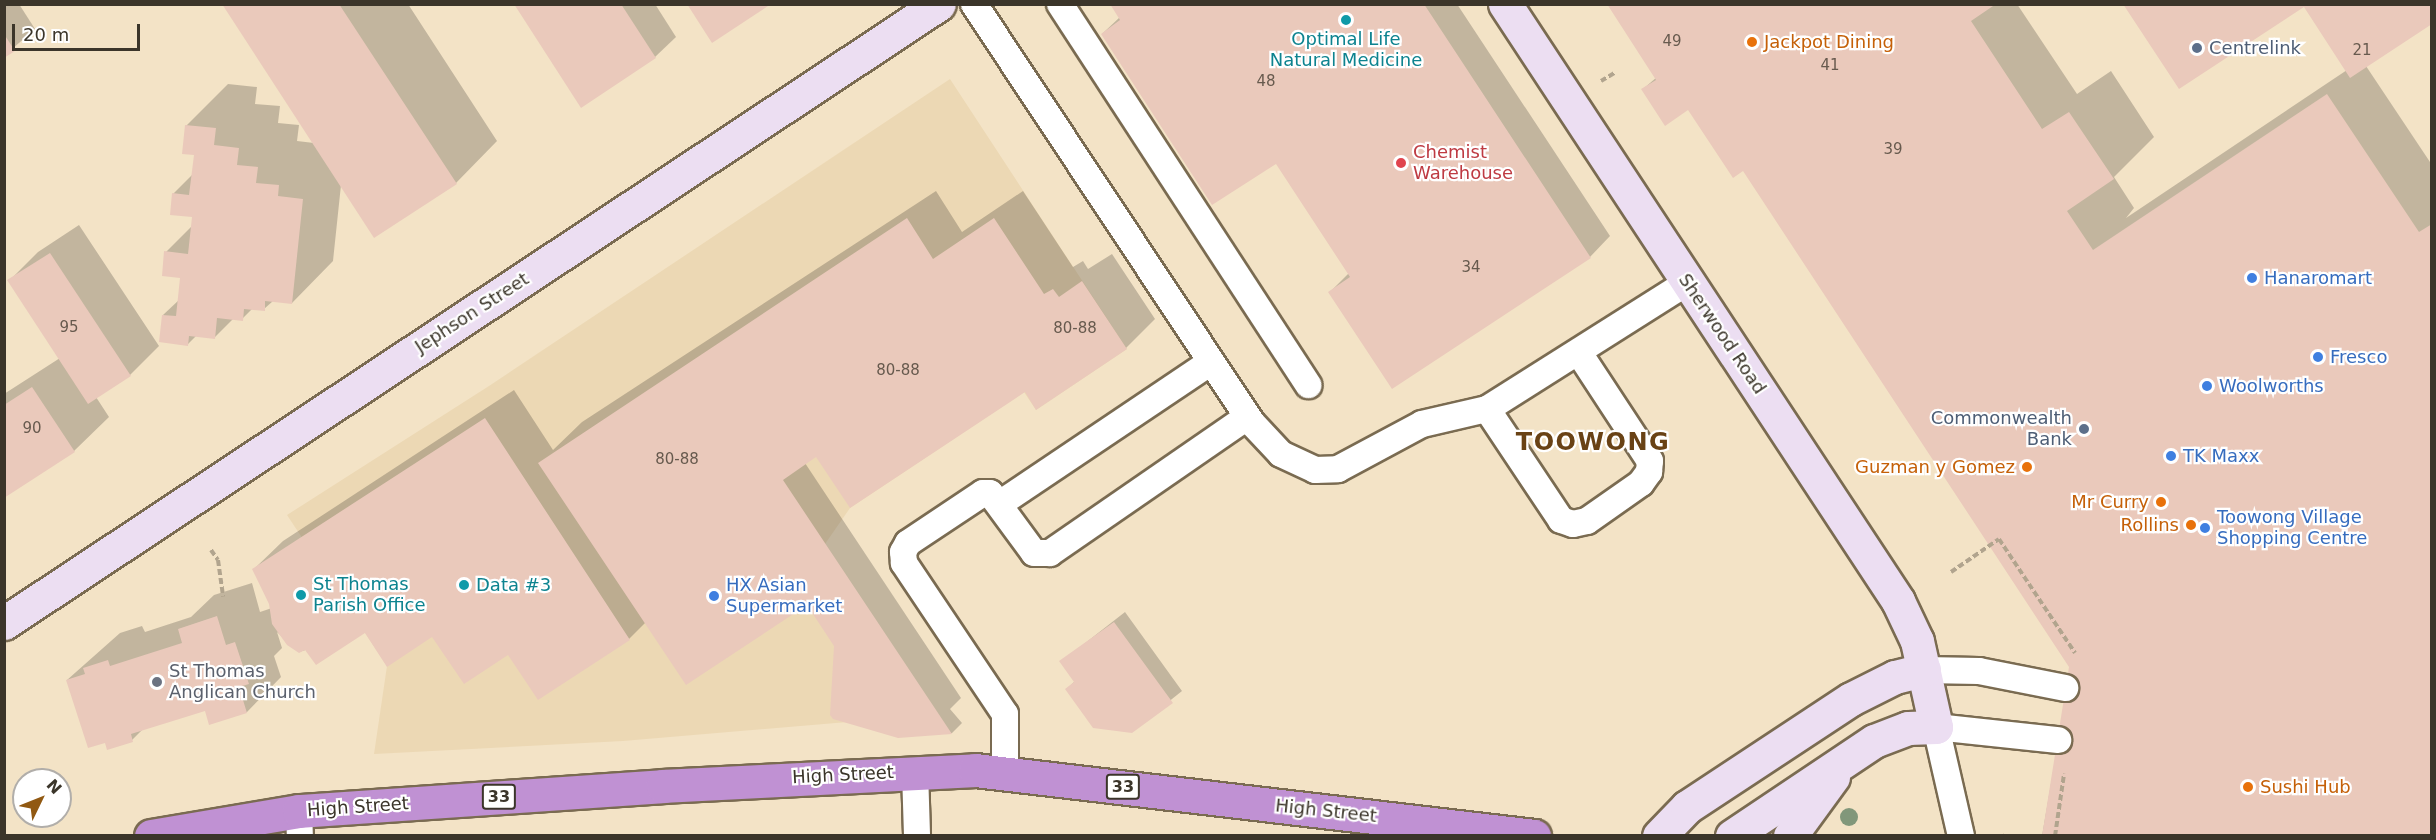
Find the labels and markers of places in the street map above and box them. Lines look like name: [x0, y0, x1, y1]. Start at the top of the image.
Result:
marker: Optimal Life Natural Medicine: [1339, 13, 1353, 27]
place label: Optimal Life Natural Medicine: [1270, 29, 1422, 72]
place label: Jackpot Dining: [1764, 31, 1894, 53]
marker: Jackpot Dining: [1745, 35, 1759, 49]
place label: Centrelink: [2209, 37, 2301, 59]
marker: Centrelink: [2190, 41, 2204, 55]
place label: Chemist Warehouse: [1413, 142, 1513, 184]
marker: Chemist Warehouse: [1394, 156, 1408, 170]
place label: Hanaromart: [2264, 267, 2372, 289]
marker: Hanaromart: [2245, 271, 2259, 285]
place label: Fresco: [2330, 346, 2387, 368]
marker: Fresco: [2311, 350, 2325, 364]
place label: Woolworths: [2219, 375, 2324, 397]
marker: Woolworths: [2200, 379, 2214, 393]
place label: Commonwealth Bank: [1931, 408, 2072, 450]
marker: Commonwealth Bank: [2077, 422, 2091, 436]
place label: TK Maxx: [2183, 445, 2259, 467]
marker: TK Maxx: [2164, 449, 2178, 463]
place label: Guzman y Gomez: [1855, 456, 2015, 478]
marker: Guzman y Gomez: [2020, 460, 2034, 474]
place label: Mr Curry: [2071, 491, 2149, 513]
marker: Mr Curry: [2154, 495, 2168, 509]
place label: Toowong Village Shopping Centre: [2217, 507, 2367, 550]
place label: Rollins: [2120, 514, 2179, 536]
marker: Rollins: [2184, 518, 2198, 532]
marker: Toowong Village Shopping Centre: [2198, 521, 2212, 535]
place label: St Thomas Parish Office: [313, 574, 426, 616]
place label: Data #3: [476, 574, 551, 596]
place label: HX Asian Supermarket: [726, 575, 842, 618]
marker: Data #3: [457, 578, 471, 592]
marker: St Thomas Parish Office: [294, 588, 308, 602]
marker: HX Asian Supermarket: [707, 589, 721, 603]
place label: St Thomas Anglican Church: [169, 661, 316, 704]
marker: St Thomas Anglican Church: [150, 675, 164, 689]
place label: Sushi Hub: [2260, 776, 2351, 798]
marker: Sushi Hub: [2241, 780, 2255, 794]

